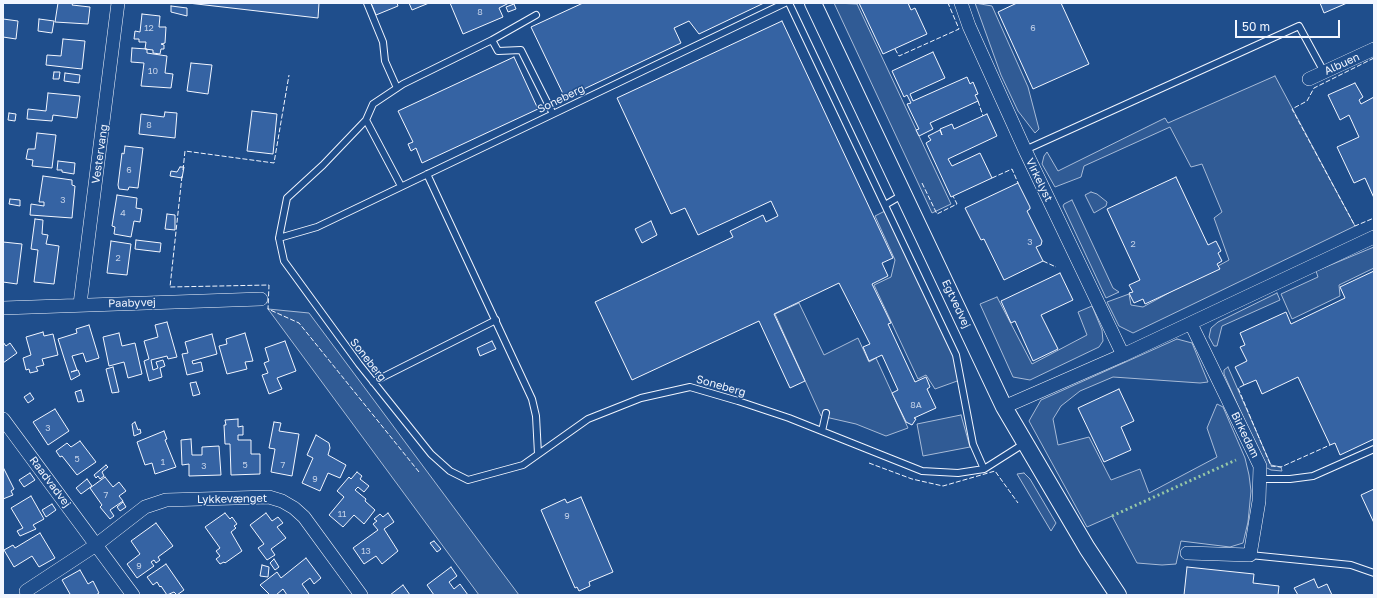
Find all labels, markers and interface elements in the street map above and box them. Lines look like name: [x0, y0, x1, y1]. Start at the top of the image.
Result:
house number: 8: [477, 7, 483, 17]
scale bar: [1237, 12, 1342, 38]
text: 50 m: [1242, 19, 1270, 34]
house number: 12: [144, 23, 154, 33]
house number: 6: [1030, 23, 1036, 33]
street label: Albuen: [1322, 50, 1362, 78]
house number: 10: [148, 66, 158, 76]
street label: Soneberg: [535, 82, 587, 116]
house number: 8: [146, 120, 152, 130]
street label: Vestervang: [89, 123, 111, 185]
street label: Virkelyst: [1023, 156, 1055, 204]
house number: 6: [126, 165, 132, 175]
house number: 3: [60, 195, 66, 205]
house number: 4: [120, 208, 126, 218]
house number: 3: [1027, 237, 1033, 247]
house number: 2: [1130, 239, 1136, 249]
house number: 2: [115, 253, 121, 263]
street label: Egtvedvej: [939, 277, 973, 331]
street label: Paabyvej: [108, 296, 156, 310]
street label: Soneberg: [347, 336, 389, 384]
street label: Soneberg: [695, 373, 747, 399]
house number: 8A: [910, 400, 922, 410]
street label: Birkedam: [1228, 410, 1262, 460]
house number: 3: [45, 423, 51, 433]
street label: Raadvadvej: [26, 454, 74, 510]
house number: 5: [74, 454, 80, 464]
house number: 1: [161, 457, 165, 467]
house number: 5: [242, 460, 248, 470]
house number: 7: [281, 460, 285, 470]
house number: 3: [201, 461, 207, 471]
house number: 9: [312, 474, 318, 484]
house number: 7: [104, 490, 108, 500]
street label: Lykkevænget: [197, 492, 267, 506]
house number: 11: [338, 509, 346, 519]
house number: 9: [564, 511, 570, 521]
house number: 13: [361, 546, 371, 556]
house number: 9: [136, 561, 142, 571]

